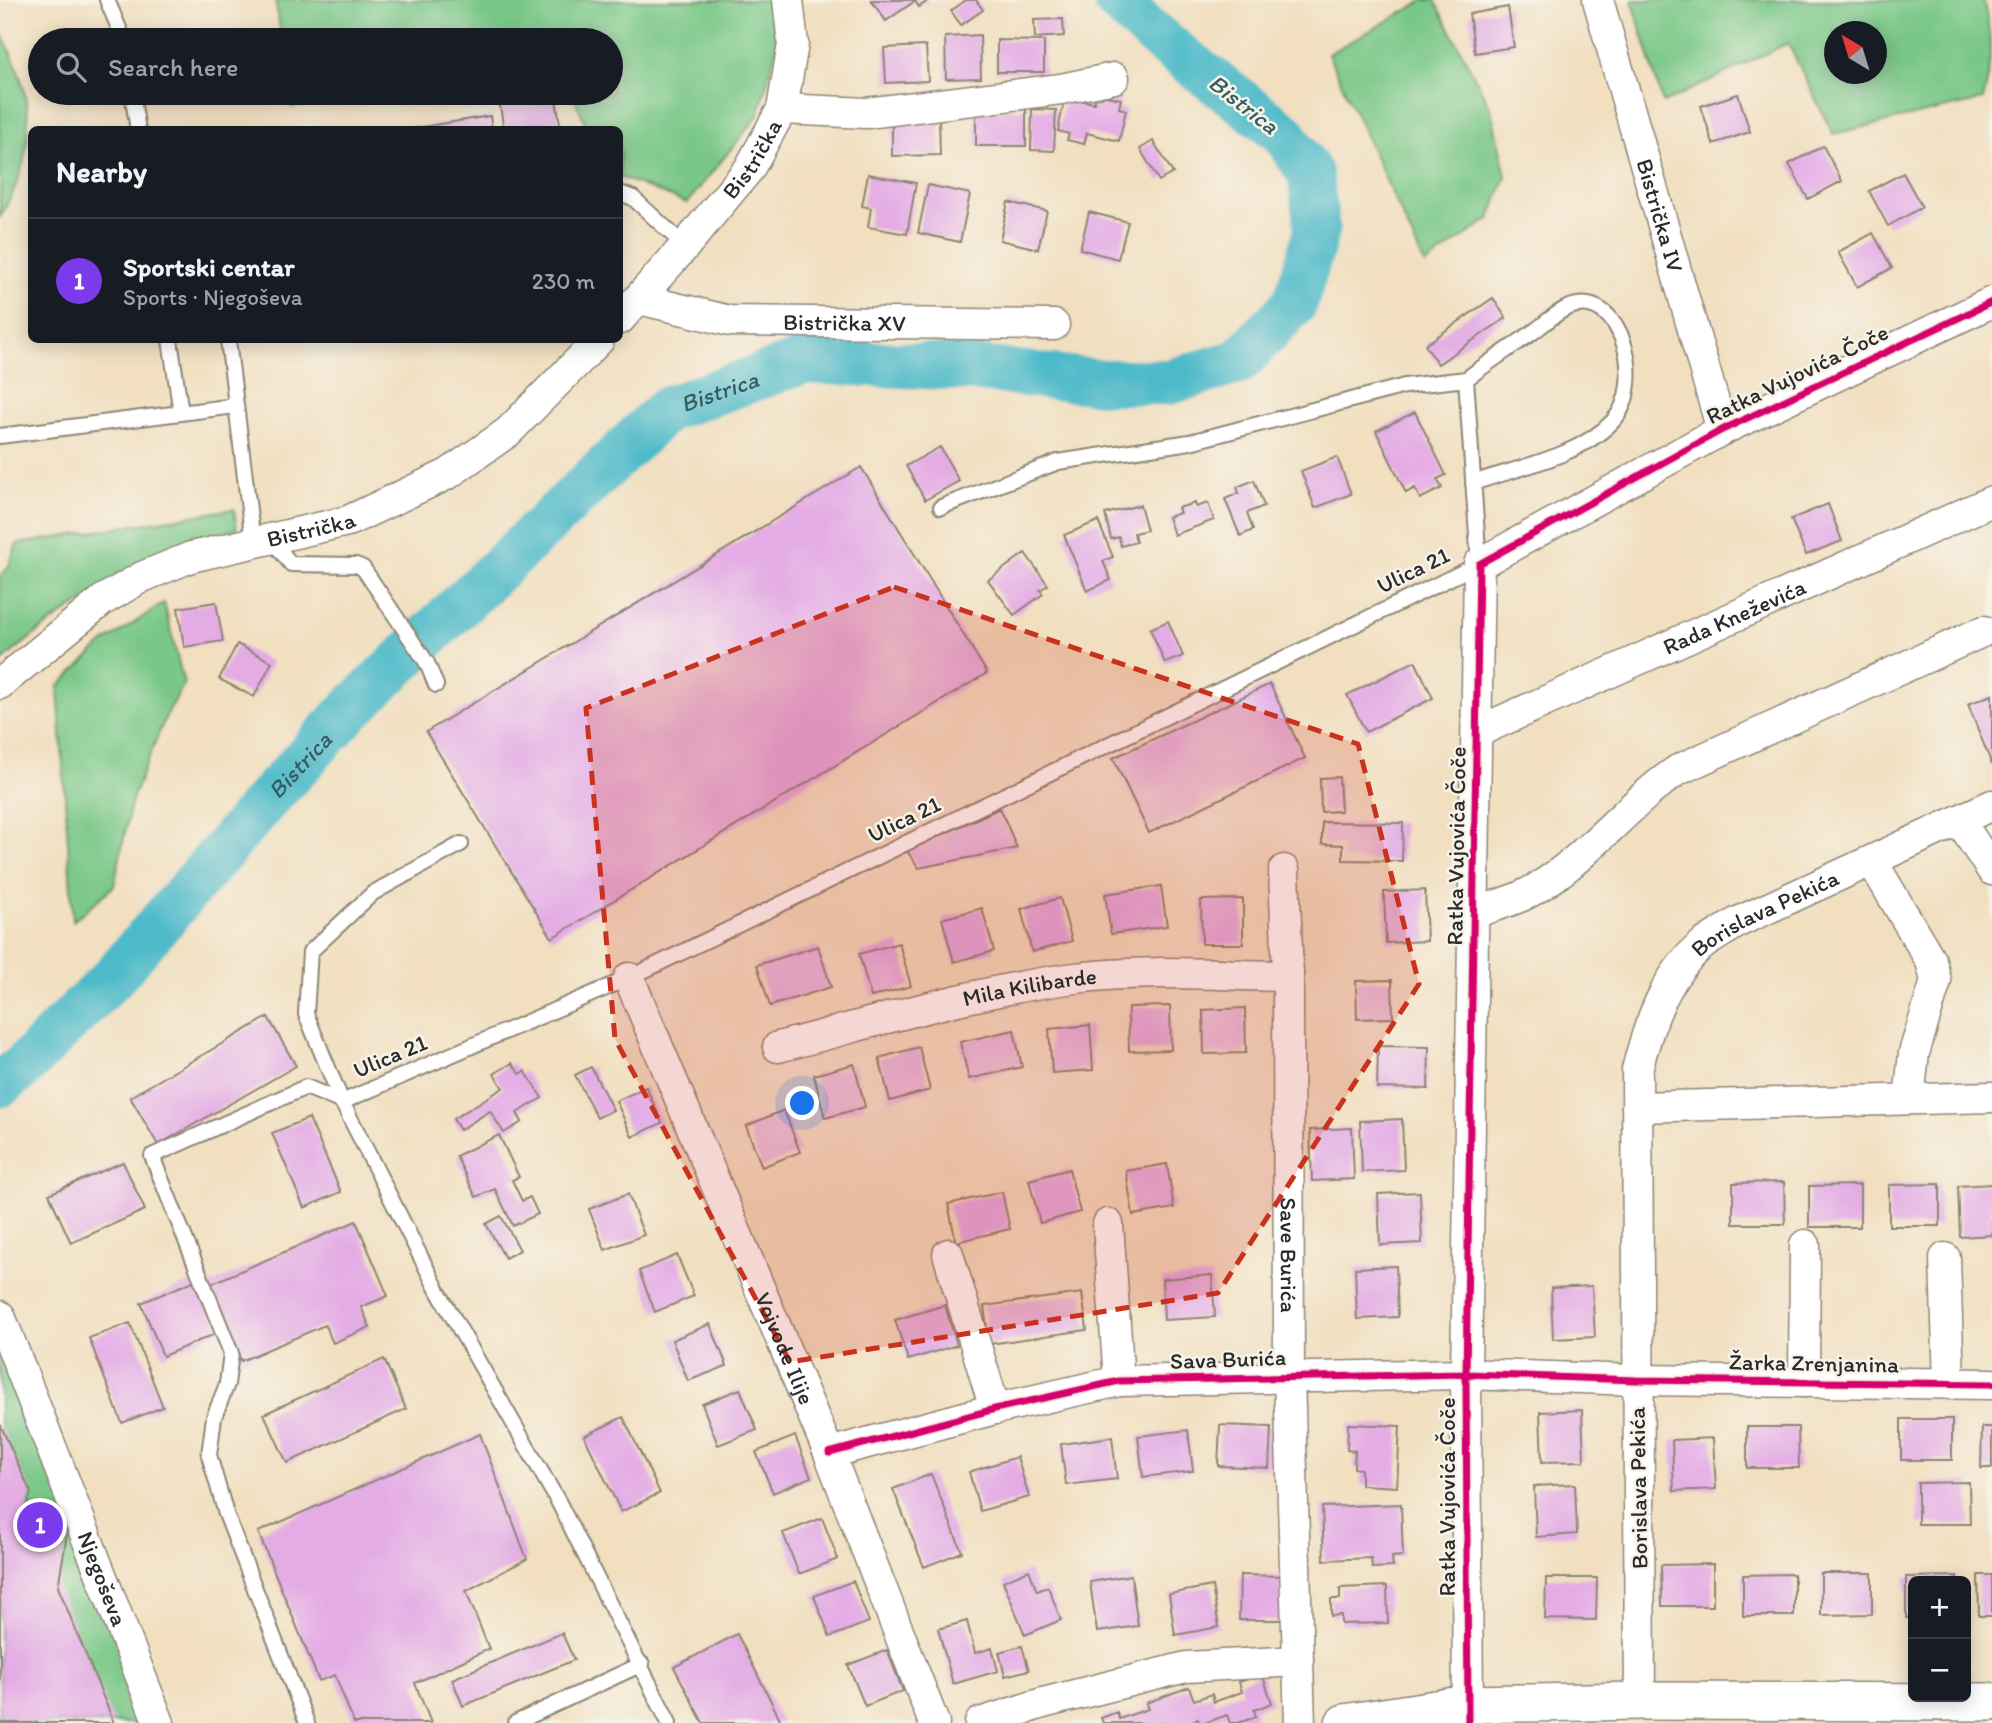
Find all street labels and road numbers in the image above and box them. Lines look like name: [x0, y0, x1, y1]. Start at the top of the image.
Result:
street label: Bistrička: [716, 114, 788, 204]
street label: Bistrička IV: [1630, 155, 1690, 276]
street label: Bistrička XV: [783, 308, 906, 337]
street label: Ratka Vujovića Čoče: [1701, 318, 1893, 430]
street label: Bistrička: [264, 506, 360, 553]
street label: Ulica 21: [1372, 540, 1454, 600]
street label: Rada Kneževića: [1658, 572, 1810, 661]
street label: Ratka Vujovića Čoče: [1440, 746, 1472, 946]
street label: Ulica 21: [863, 789, 945, 849]
street label: Borislava Pekića: [1685, 864, 1843, 962]
street label: Mila Kilibarde: [960, 962, 1098, 1012]
street label: Ulica 21: [349, 1028, 431, 1084]
street label: Save Burića: [1275, 1197, 1303, 1313]
street label: Vojvode Ilije: [749, 1288, 821, 1409]
street label: Sava Burića: [1170, 1343, 1286, 1375]
street label: Žarka Zrenjanina: [1729, 1348, 1899, 1378]
street label: Ratka Vujovića Čoče: [1433, 1397, 1461, 1597]
street label: Borislava Pekića: [1623, 1407, 1653, 1569]
street label: Njegoševa: [71, 1527, 134, 1630]

